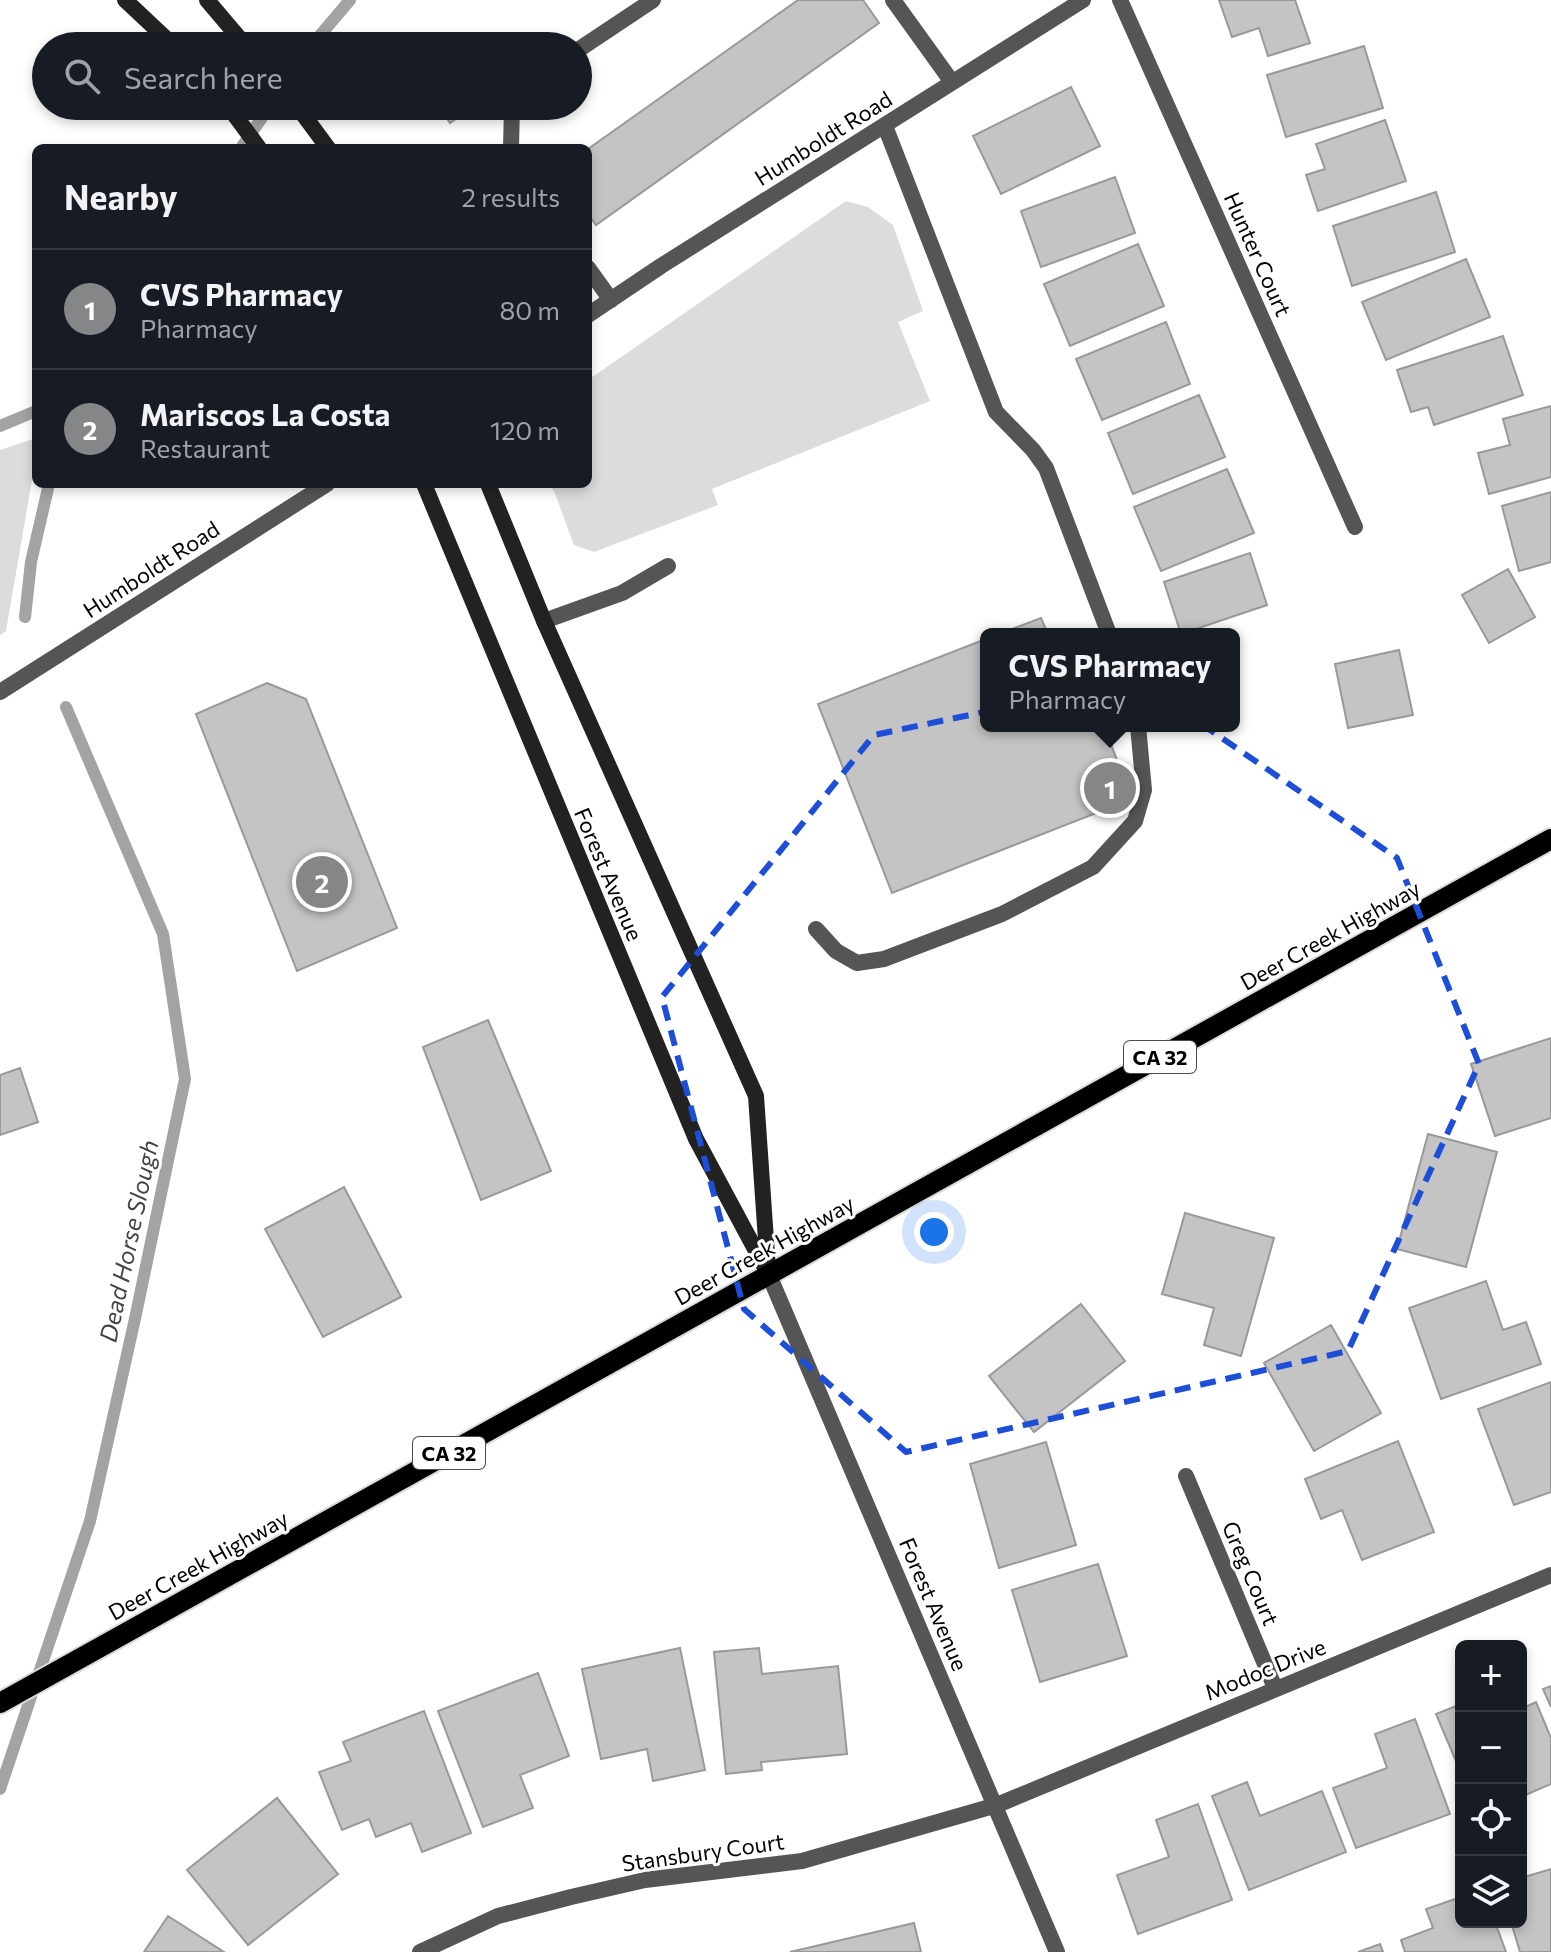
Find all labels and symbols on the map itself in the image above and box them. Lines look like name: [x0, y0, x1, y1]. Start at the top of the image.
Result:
street label: Humboldt Road: [749, 85, 897, 191]
street label: Hunter Court: [1219, 188, 1297, 320]
street label: Humboldt Road: [78, 515, 224, 623]
pin: 1: [1084, 758, 1136, 818]
street label: Forest Avenue: [569, 803, 649, 945]
pin: 2: [296, 852, 348, 912]
street label: Deer Creek Highway: [1235, 874, 1425, 996]
road number: CA 32: [1124, 1041, 1196, 1073]
water label: Dead Horse Slough: [92, 1137, 164, 1345]
street label: Deer Creek Highway: [669, 1189, 859, 1311]
your location: [914, 1212, 954, 1252]
road number: CA 32: [413, 1437, 485, 1469]
street label: Deer Creek Highway: [103, 1504, 293, 1626]
street label: Greg Court: [1217, 1517, 1285, 1629]
street label: Forest Avenue: [894, 1533, 974, 1675]
street label: Modoc Drive: [1200, 1632, 1330, 1706]
street label: Stansbury Court: [620, 1827, 786, 1877]

